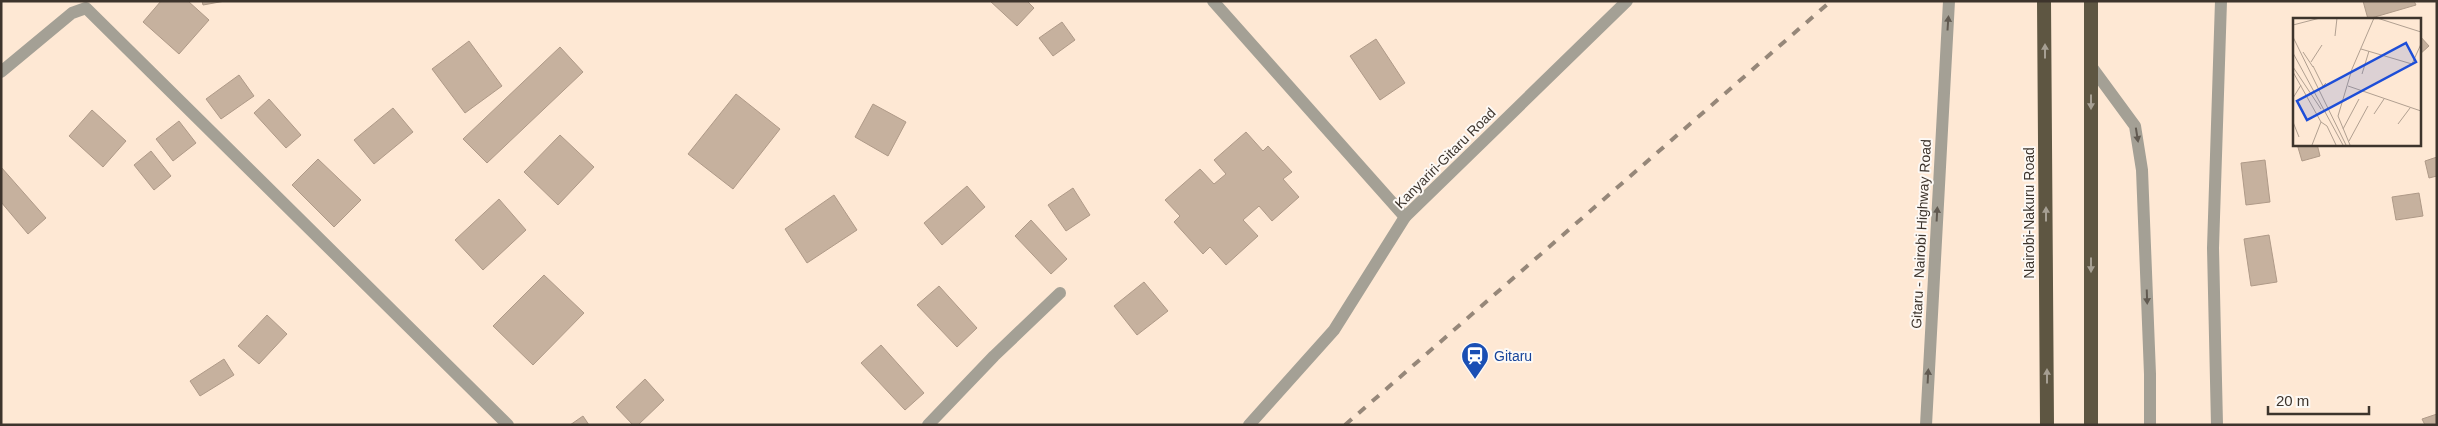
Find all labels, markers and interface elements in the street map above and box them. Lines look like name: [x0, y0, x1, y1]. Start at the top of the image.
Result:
one-way arrow: [1944, 15, 1952, 31]
inset map: [2293, 18, 2420, 145]
one-way arrow: [2040, 43, 2048, 59]
one-way arrow: [2087, 95, 2095, 111]
street label: Kanyariri-Gitaru Road: [1391, 104, 1499, 212]
one-way arrow: [2133, 127, 2141, 143]
street label: Gitaru - Nairobi Highway Road: [1908, 139, 1934, 329]
street label: Nairobi-Nakuru Road: [2021, 147, 2037, 279]
one-way arrow: [2042, 205, 2050, 221]
one-way arrow: [1934, 206, 1942, 222]
one-way arrow: [2087, 257, 2095, 273]
one-way arrow: [2144, 289, 2152, 305]
station icon: Gitaru: [1460, 341, 1490, 380]
place label: Gitaru: [1494, 348, 1532, 364]
one-way arrow: [1925, 368, 1933, 384]
one-way arrow: [2043, 368, 2051, 384]
scale bar: [2268, 384, 2369, 416]
text: 20 m: [2276, 392, 2309, 409]

